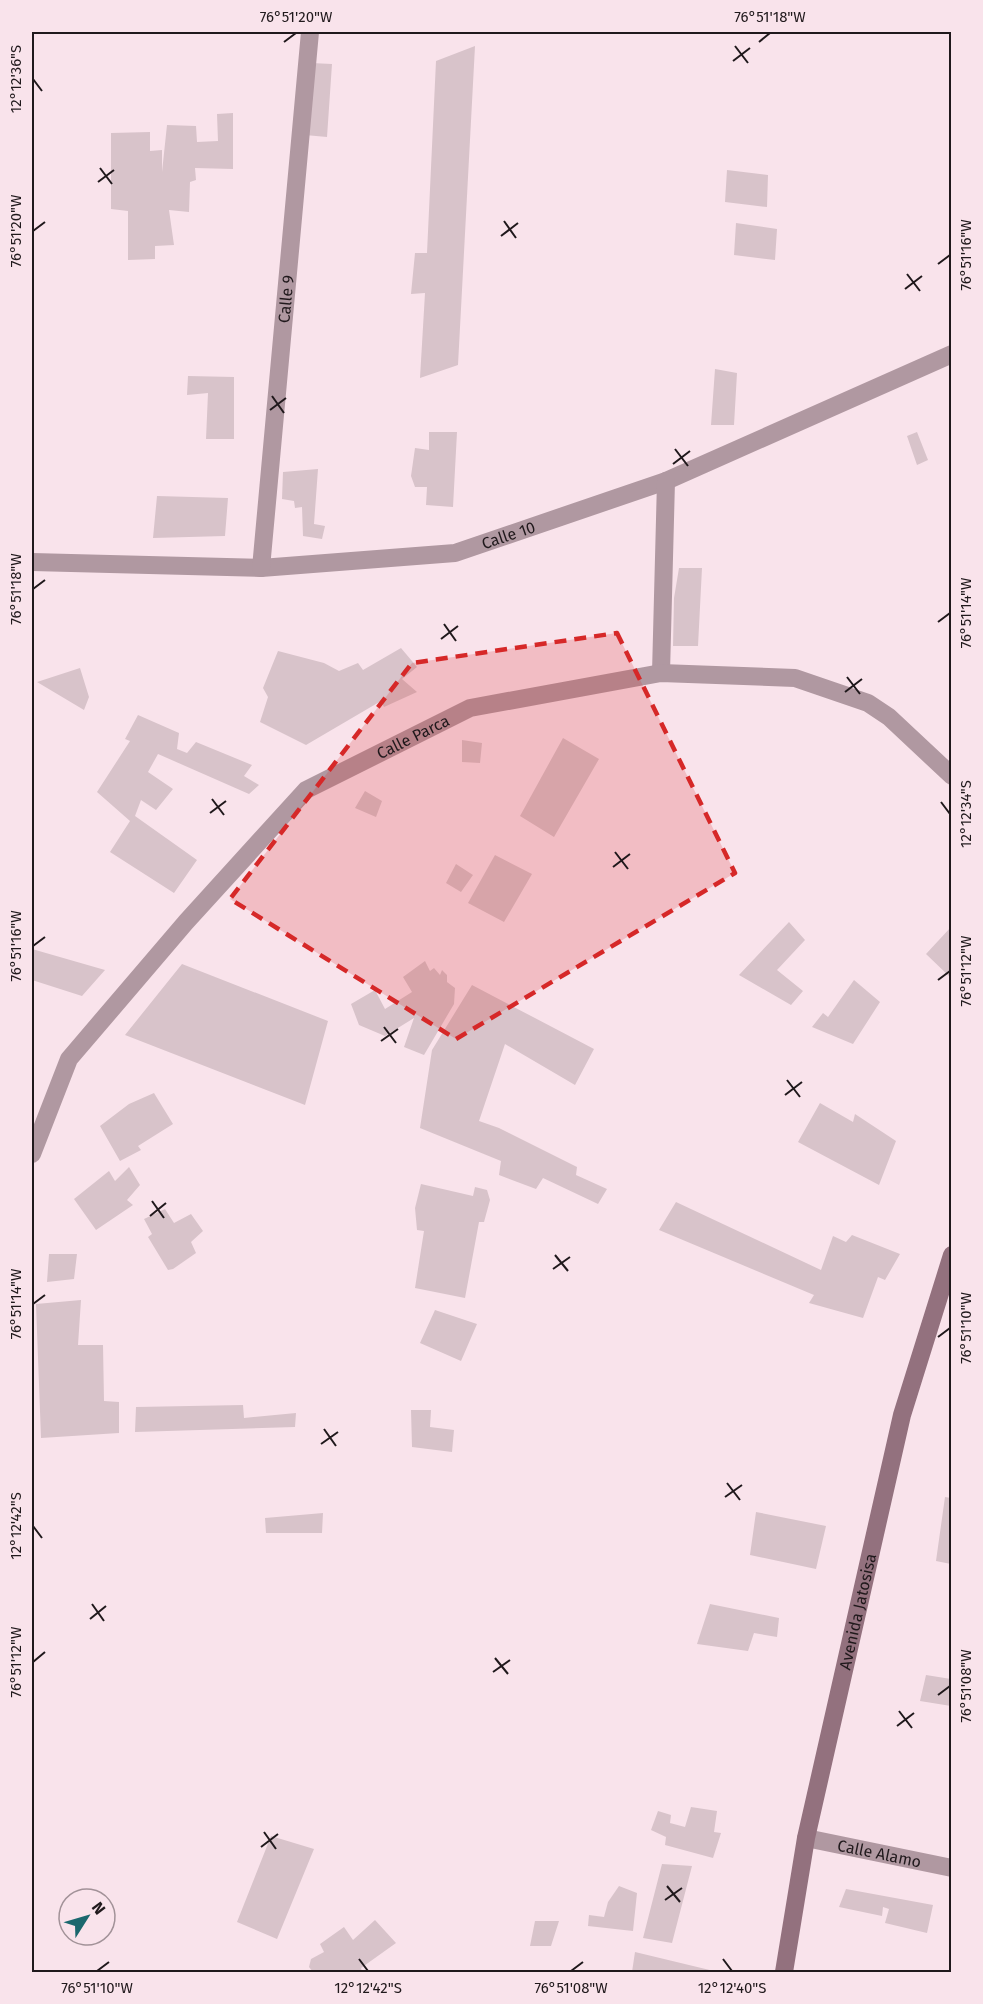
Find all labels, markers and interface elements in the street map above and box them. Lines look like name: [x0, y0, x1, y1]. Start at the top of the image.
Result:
text: 76°51'20"W: [260, 8, 333, 26]
text: 76°51'18"W: [734, 8, 806, 26]
text: 12°12'36"S: [7, 45, 25, 113]
text: 76°51'20"W: [7, 194, 25, 267]
text: 76°51'16"W: [957, 219, 975, 291]
street label: Calle 9: [274, 274, 297, 324]
street label: Calle 10: [479, 517, 538, 553]
text: 76°51'18"W: [7, 553, 25, 625]
text: 76°51'14"W: [957, 577, 975, 648]
street label: Calle Parca: [373, 710, 452, 763]
text: 12°12'34"S: [957, 780, 975, 848]
text: 76°51'16"W: [7, 910, 25, 982]
text: 76°51'12"W: [957, 935, 975, 1006]
text: 76°51'14"W: [7, 1268, 25, 1339]
text: 76°51'10"W: [957, 1292, 975, 1364]
text: 12°12'42"S: [7, 1492, 25, 1560]
street label: Avenida Jatosisa: [835, 1552, 880, 1672]
text: 76°51'12"W: [7, 1626, 25, 1697]
text: 76°51'08"W: [957, 1649, 975, 1723]
street label: Calle Alamo: [836, 1835, 923, 1871]
north arrow: [57, 1887, 117, 1947]
text: N: [88, 1898, 109, 1918]
text: 76°51'10"W: [61, 1979, 133, 1997]
text: 12°12'42"S: [334, 1979, 402, 1997]
text: 76°51'08"W: [534, 1979, 608, 1997]
text: 12°12'40"S: [698, 1979, 766, 1997]

